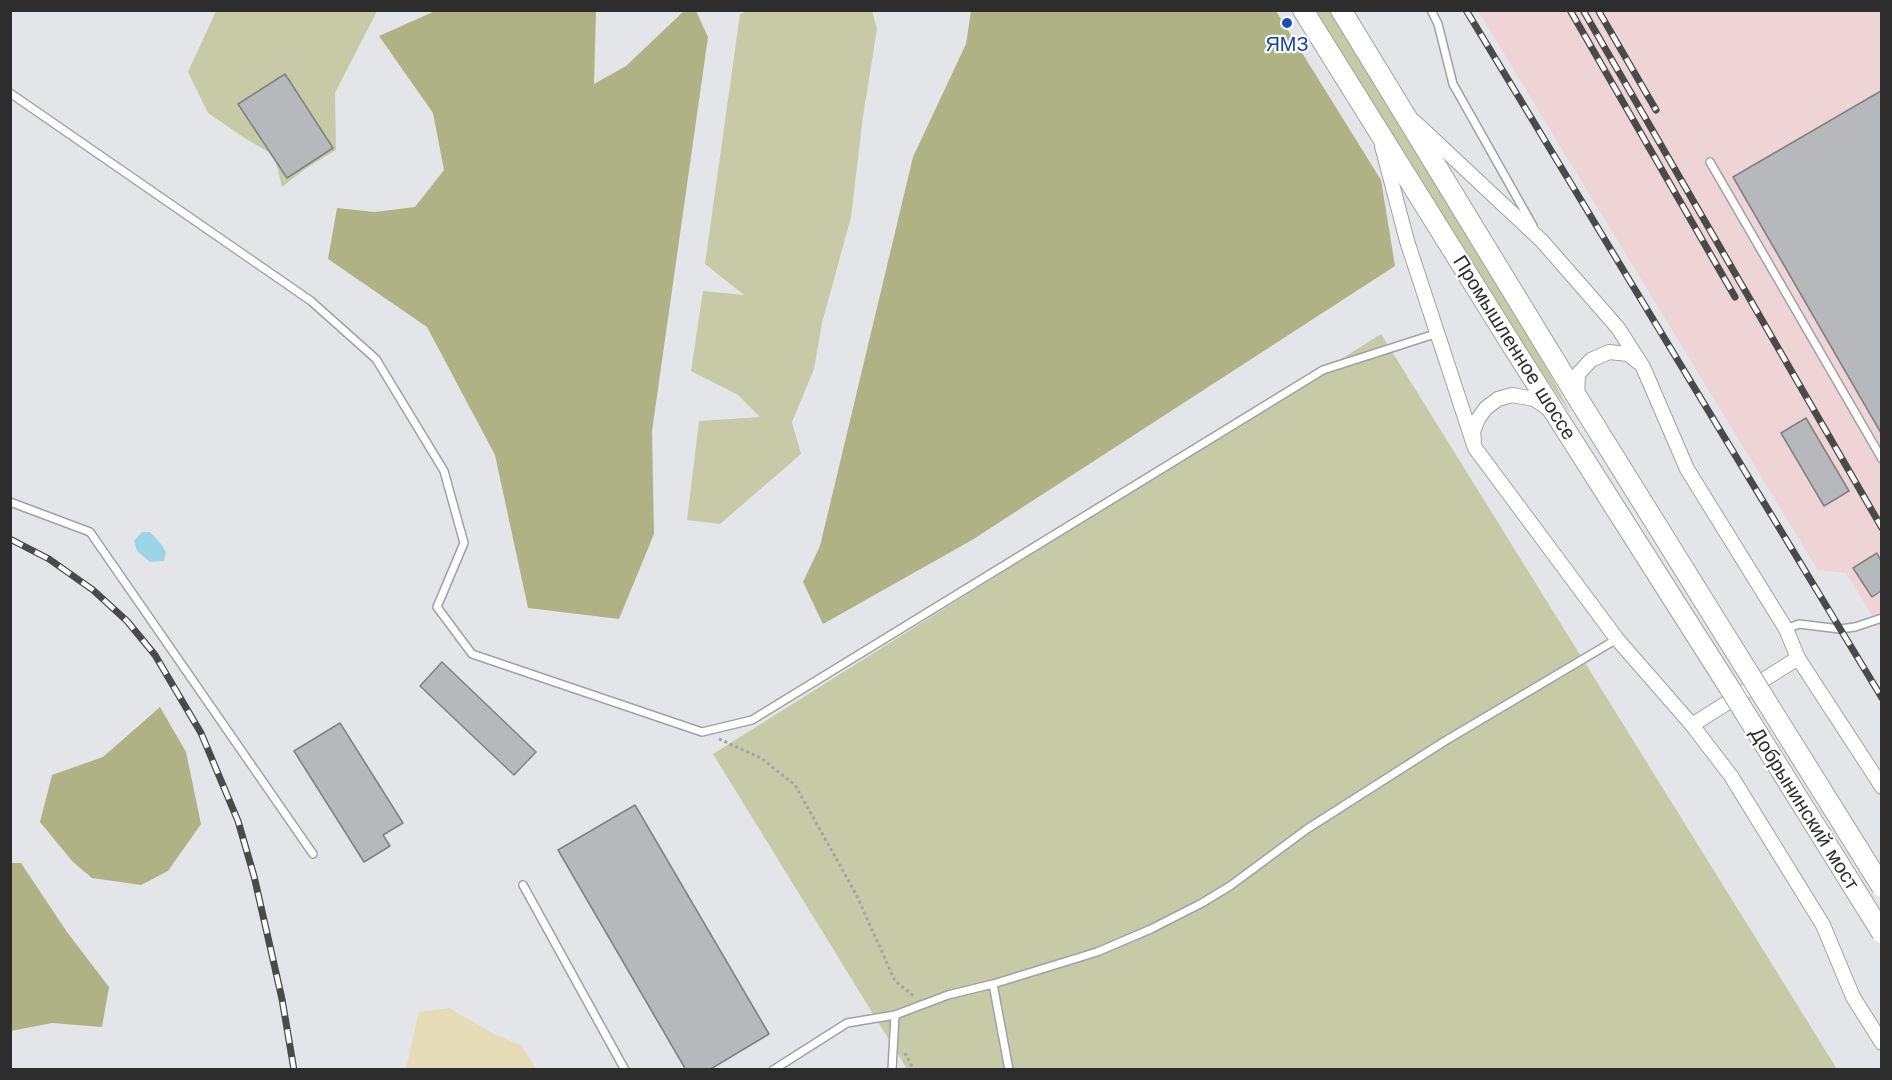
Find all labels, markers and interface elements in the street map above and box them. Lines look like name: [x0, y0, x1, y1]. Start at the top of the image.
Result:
marker: ЯМЗ: [1280, 16, 1294, 30]
place label: ЯМЗ: [1265, 33, 1309, 57]
street label: Промышленное шоссе: [1447, 251, 1581, 445]
street label: Добрынинский мост: [1744, 723, 1864, 895]

